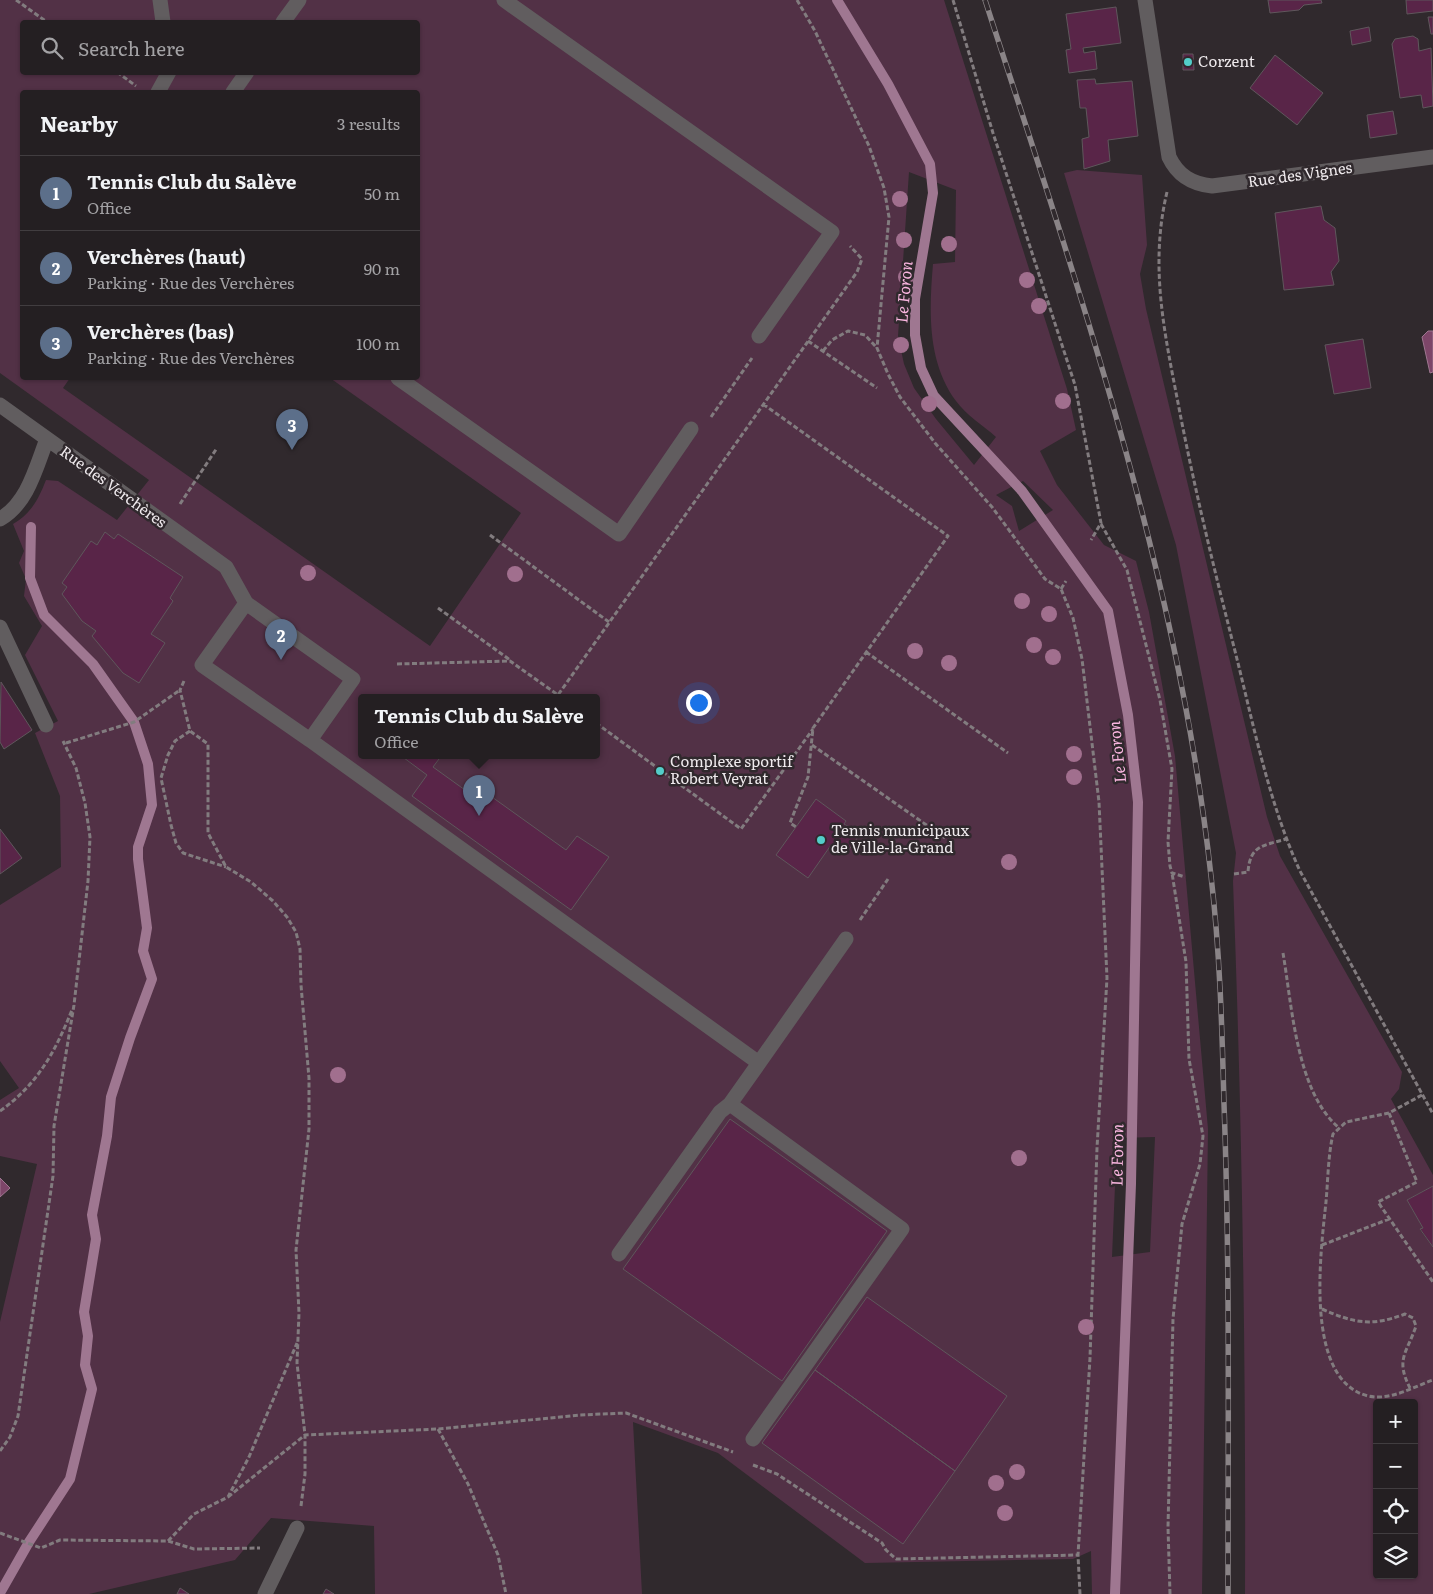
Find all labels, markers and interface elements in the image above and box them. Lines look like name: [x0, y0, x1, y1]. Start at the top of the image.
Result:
search box: [20, 20, 420, 75]
icon: search: [38, 34, 66, 62]
text: Search here: [78, 34, 185, 62]
place label: Corzent: [1198, 49, 1255, 72]
marker: Corzent: [1182, 56, 1194, 68]
text: Nearby: [40, 107, 118, 138]
text: 3 results: [337, 111, 400, 135]
street label: Rue des Vignes: [1246, 155, 1354, 192]
text: Tennis Club du Salève: [87, 167, 297, 195]
text: 1: [53, 181, 59, 205]
text: 50 m: [364, 181, 400, 205]
text: Office: [87, 195, 131, 219]
text: Verchères (haut): [87, 242, 246, 270]
text: 2: [52, 256, 60, 280]
text: 90 m: [364, 256, 400, 280]
water label: Le Foron: [888, 259, 918, 324]
text: Parking · Rue des Verchères: [87, 270, 294, 294]
text: Verchères (bas): [87, 317, 234, 345]
text: 3: [52, 331, 60, 355]
text: 100 m: [356, 331, 400, 355]
text: Parking · Rue des Verchères: [87, 345, 294, 369]
pin: 3: [276, 409, 308, 450]
street label: Rue des Verchères: [56, 439, 172, 533]
pin: 2: [265, 619, 297, 660]
your location: [686, 690, 712, 716]
popup: [358, 694, 600, 759]
text: Tennis Club du Salève: [374, 701, 584, 729]
water label: Le Foron: [1101, 720, 1131, 784]
text: Office: [374, 729, 419, 753]
place label: Complexe sportif Robert Veyrat: [670, 749, 794, 789]
marker: Complexe sportif Robert Veyrat: [654, 765, 666, 777]
pin: 1: [463, 775, 495, 816]
place label: Tennis municipaux de Ville-la-Grand: [831, 818, 970, 858]
marker: Tennis municipaux de Ville-la-Grand: [815, 834, 827, 846]
water label: Le Foron: [1103, 1123, 1129, 1186]
map controls: [1373, 1399, 1418, 1579]
button: +: [1373, 1399, 1418, 1444]
button: −: [1373, 1444, 1418, 1489]
button: locate: [1373, 1489, 1418, 1534]
button: layers: [1373, 1534, 1418, 1579]

